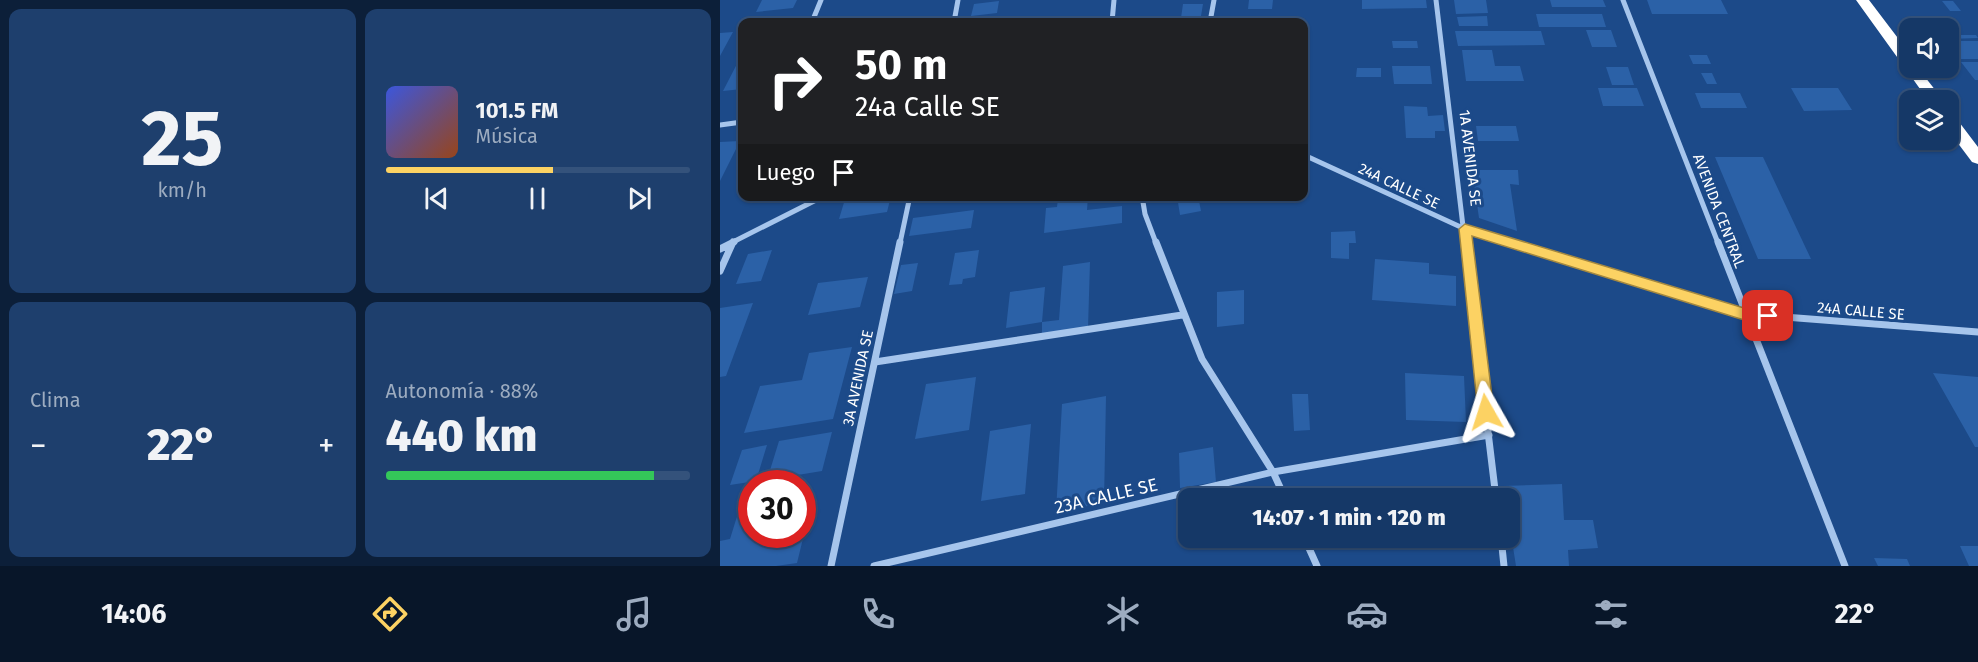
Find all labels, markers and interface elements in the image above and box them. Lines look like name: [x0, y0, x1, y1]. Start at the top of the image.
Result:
map controls: [1899, 18, 1959, 150]
button: sound: [1899, 18, 1959, 78]
text: 50 m: [855, 40, 948, 90]
icon: right: [756, 42, 834, 120]
button: layers: [1899, 90, 1959, 150]
text: 24a Calle SE: [855, 91, 1000, 123]
text: 25: [141, 92, 223, 186]
text: 101.5 FM: [476, 97, 558, 124]
street label: 1A AVENIDA SE: [1455, 109, 1485, 207]
text: Música: [476, 124, 538, 148]
street label: AVENIDA CENTRAL: [1689, 151, 1749, 271]
icon: arrive: [827, 156, 860, 189]
text: Luego: [756, 159, 815, 186]
street label: 24A CALLE SE: [1355, 159, 1443, 213]
text: km/h: [158, 178, 207, 202]
icon: previous: [420, 182, 453, 215]
icon: pause: [521, 182, 554, 215]
icon: next: [623, 182, 656, 215]
pin: [1742, 290, 1793, 341]
street label: 24A CALLE SE: [1817, 298, 1905, 324]
icon: arrive: [1751, 299, 1784, 332]
street label: 3A AVENIDA SE: [839, 328, 877, 428]
text: Autonomía · 88%: [386, 379, 538, 403]
position arrow: [1454, 380, 1518, 444]
text: Clima: [30, 388, 81, 412]
text: 440 km: [386, 409, 537, 463]
text: 22°: [147, 418, 218, 472]
text: −: [30, 426, 47, 466]
text: +: [318, 426, 334, 466]
speed limit sign: 30: [738, 470, 816, 548]
street label: 23A CALLE SE: [1052, 473, 1160, 519]
text: 14:07 · 1 min · 120 m: [1252, 504, 1446, 531]
icon: directions: [369, 593, 411, 635]
icon: music: [613, 593, 655, 635]
icon: phone: [857, 593, 899, 635]
icon: climate: [1102, 593, 1144, 635]
icon: car: [1346, 593, 1388, 635]
icon: filters: [1590, 593, 1632, 635]
text: 14:06: [101, 598, 166, 630]
text: 22°: [1835, 598, 1877, 630]

